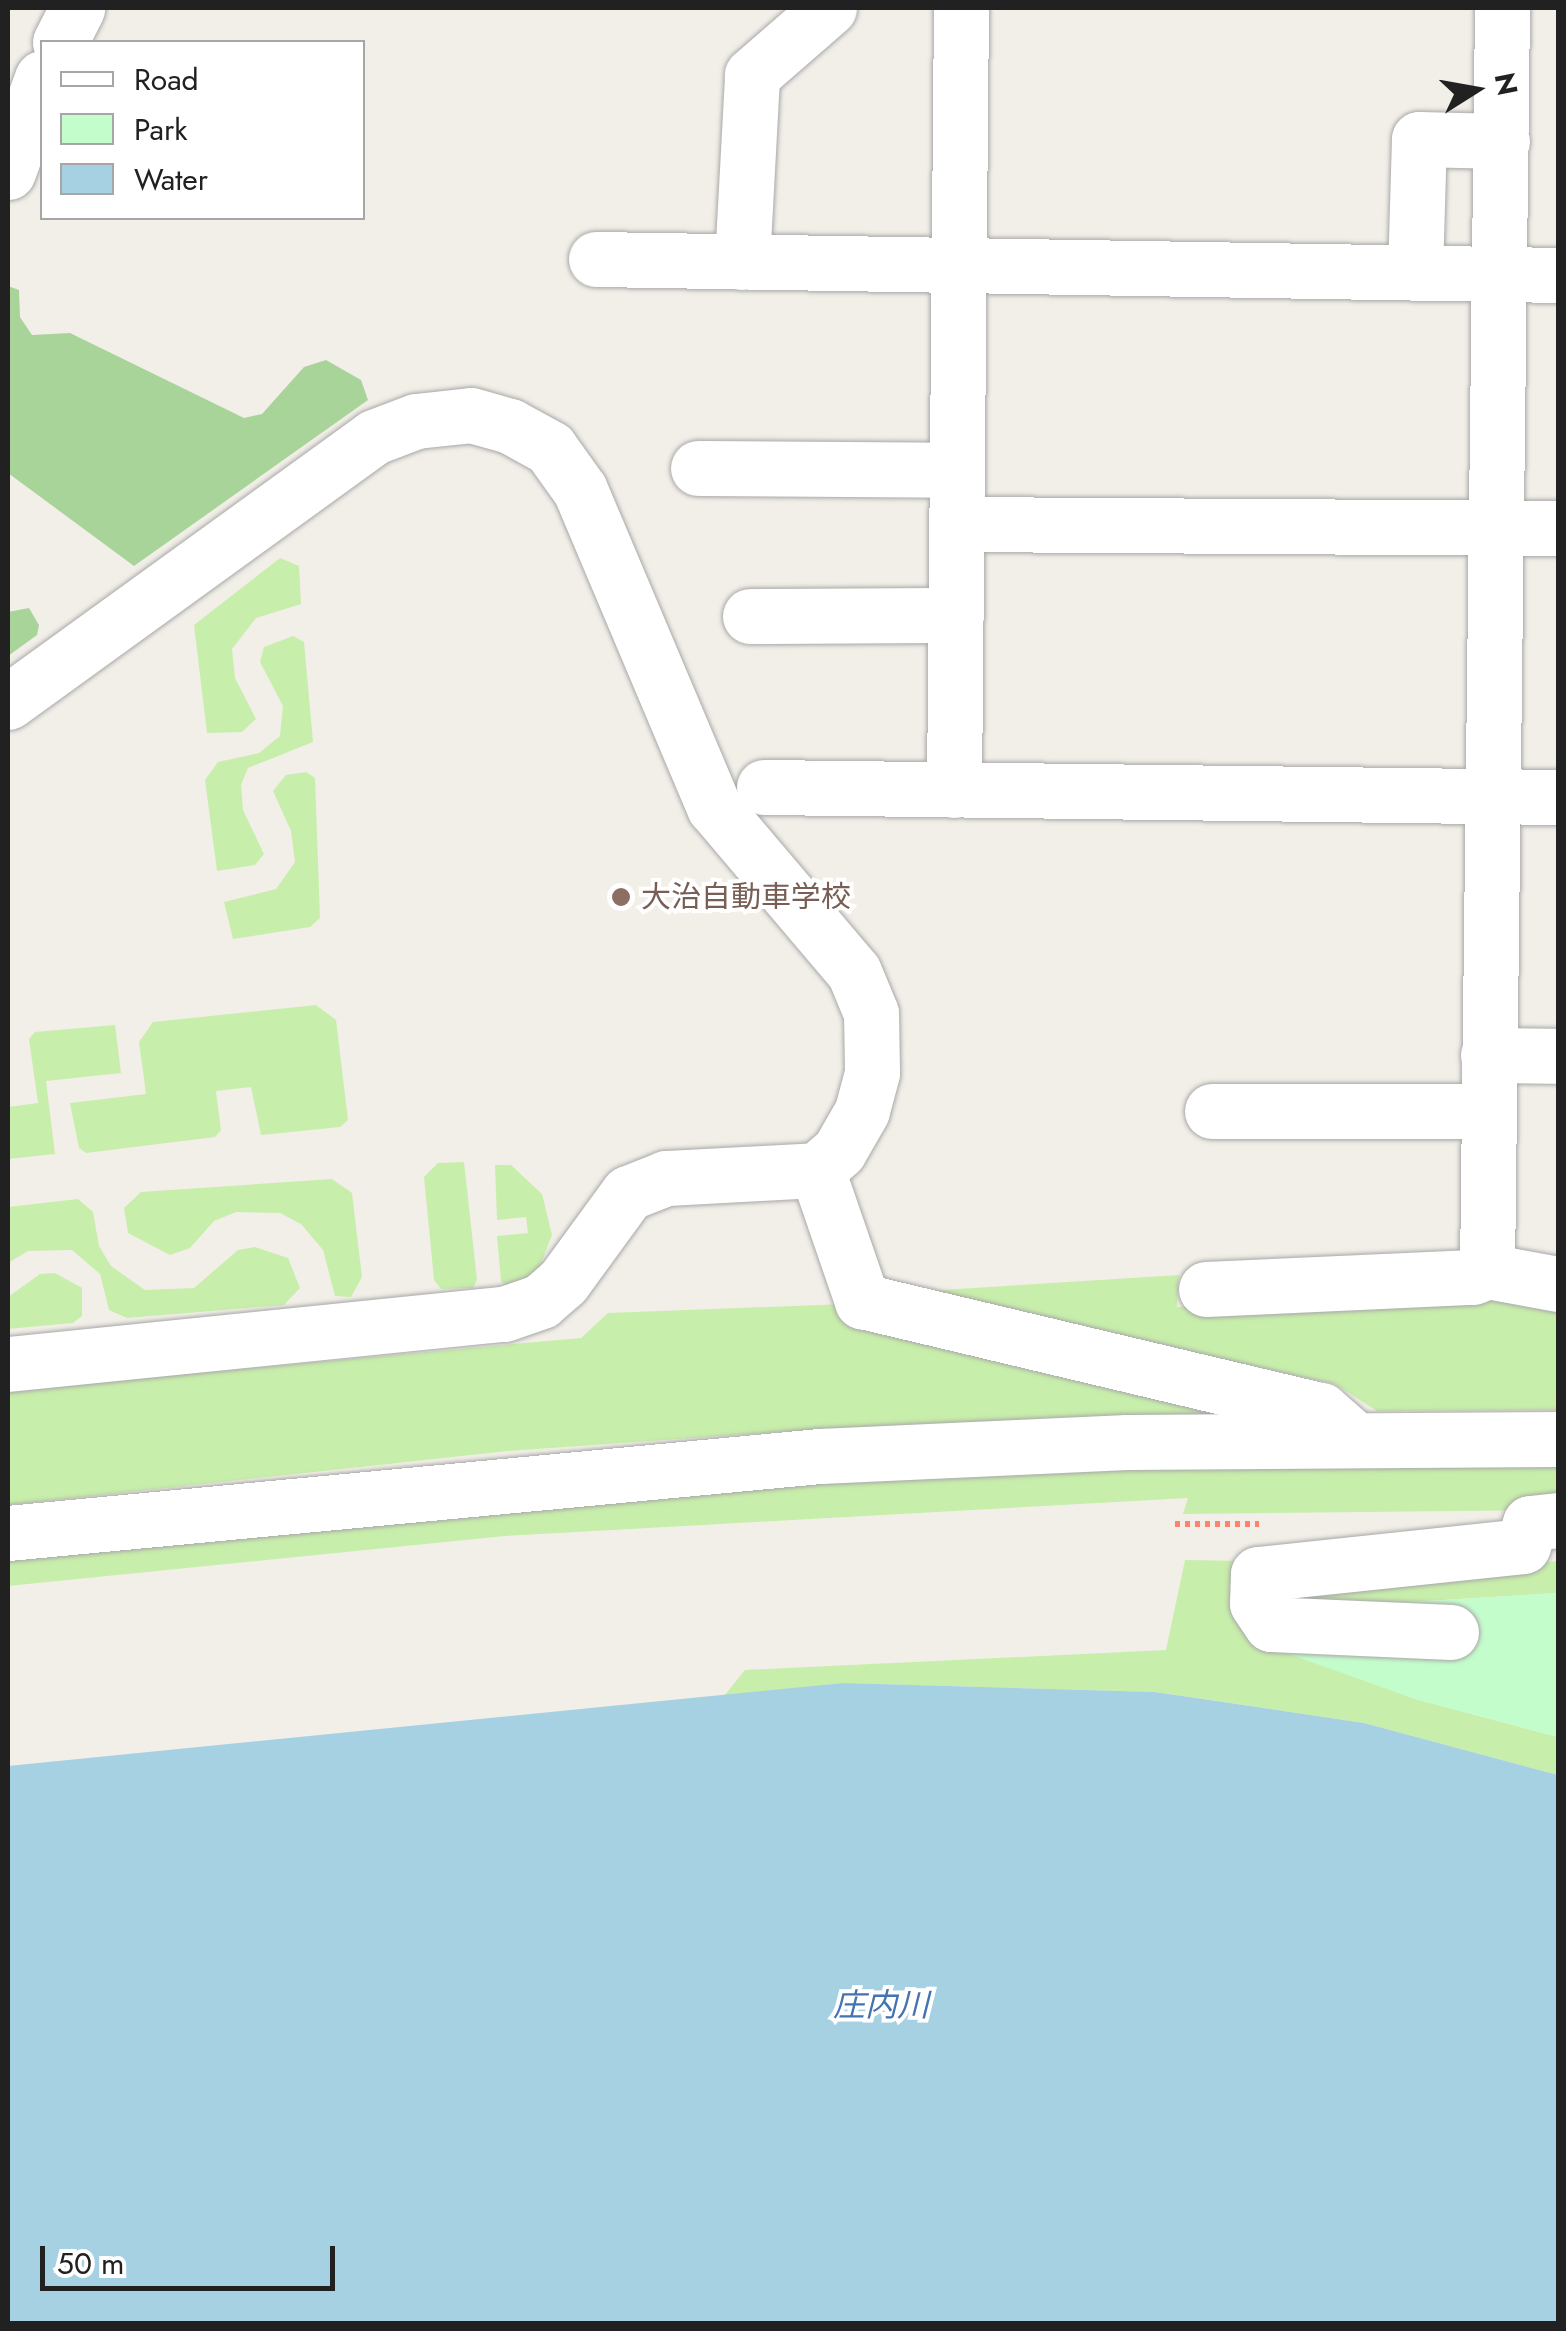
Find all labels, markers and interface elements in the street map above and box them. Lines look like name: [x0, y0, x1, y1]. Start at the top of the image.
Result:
legend: [40, 40, 365, 220]
north arrow: [1426, 40, 1526, 140]
text: Road: [134, 58, 199, 101]
text: N: [1484, 69, 1528, 99]
text: Park: [134, 108, 187, 151]
text: Water: [134, 158, 208, 201]
place label: 大治自動車学校: [641, 879, 851, 915]
marker: 大治自動車学校: [610, 886, 632, 908]
water label: 庄内川: [833, 1986, 929, 2024]
scale bar: [45, 2226, 340, 2288]
text: 50 m: [57, 2242, 124, 2285]

